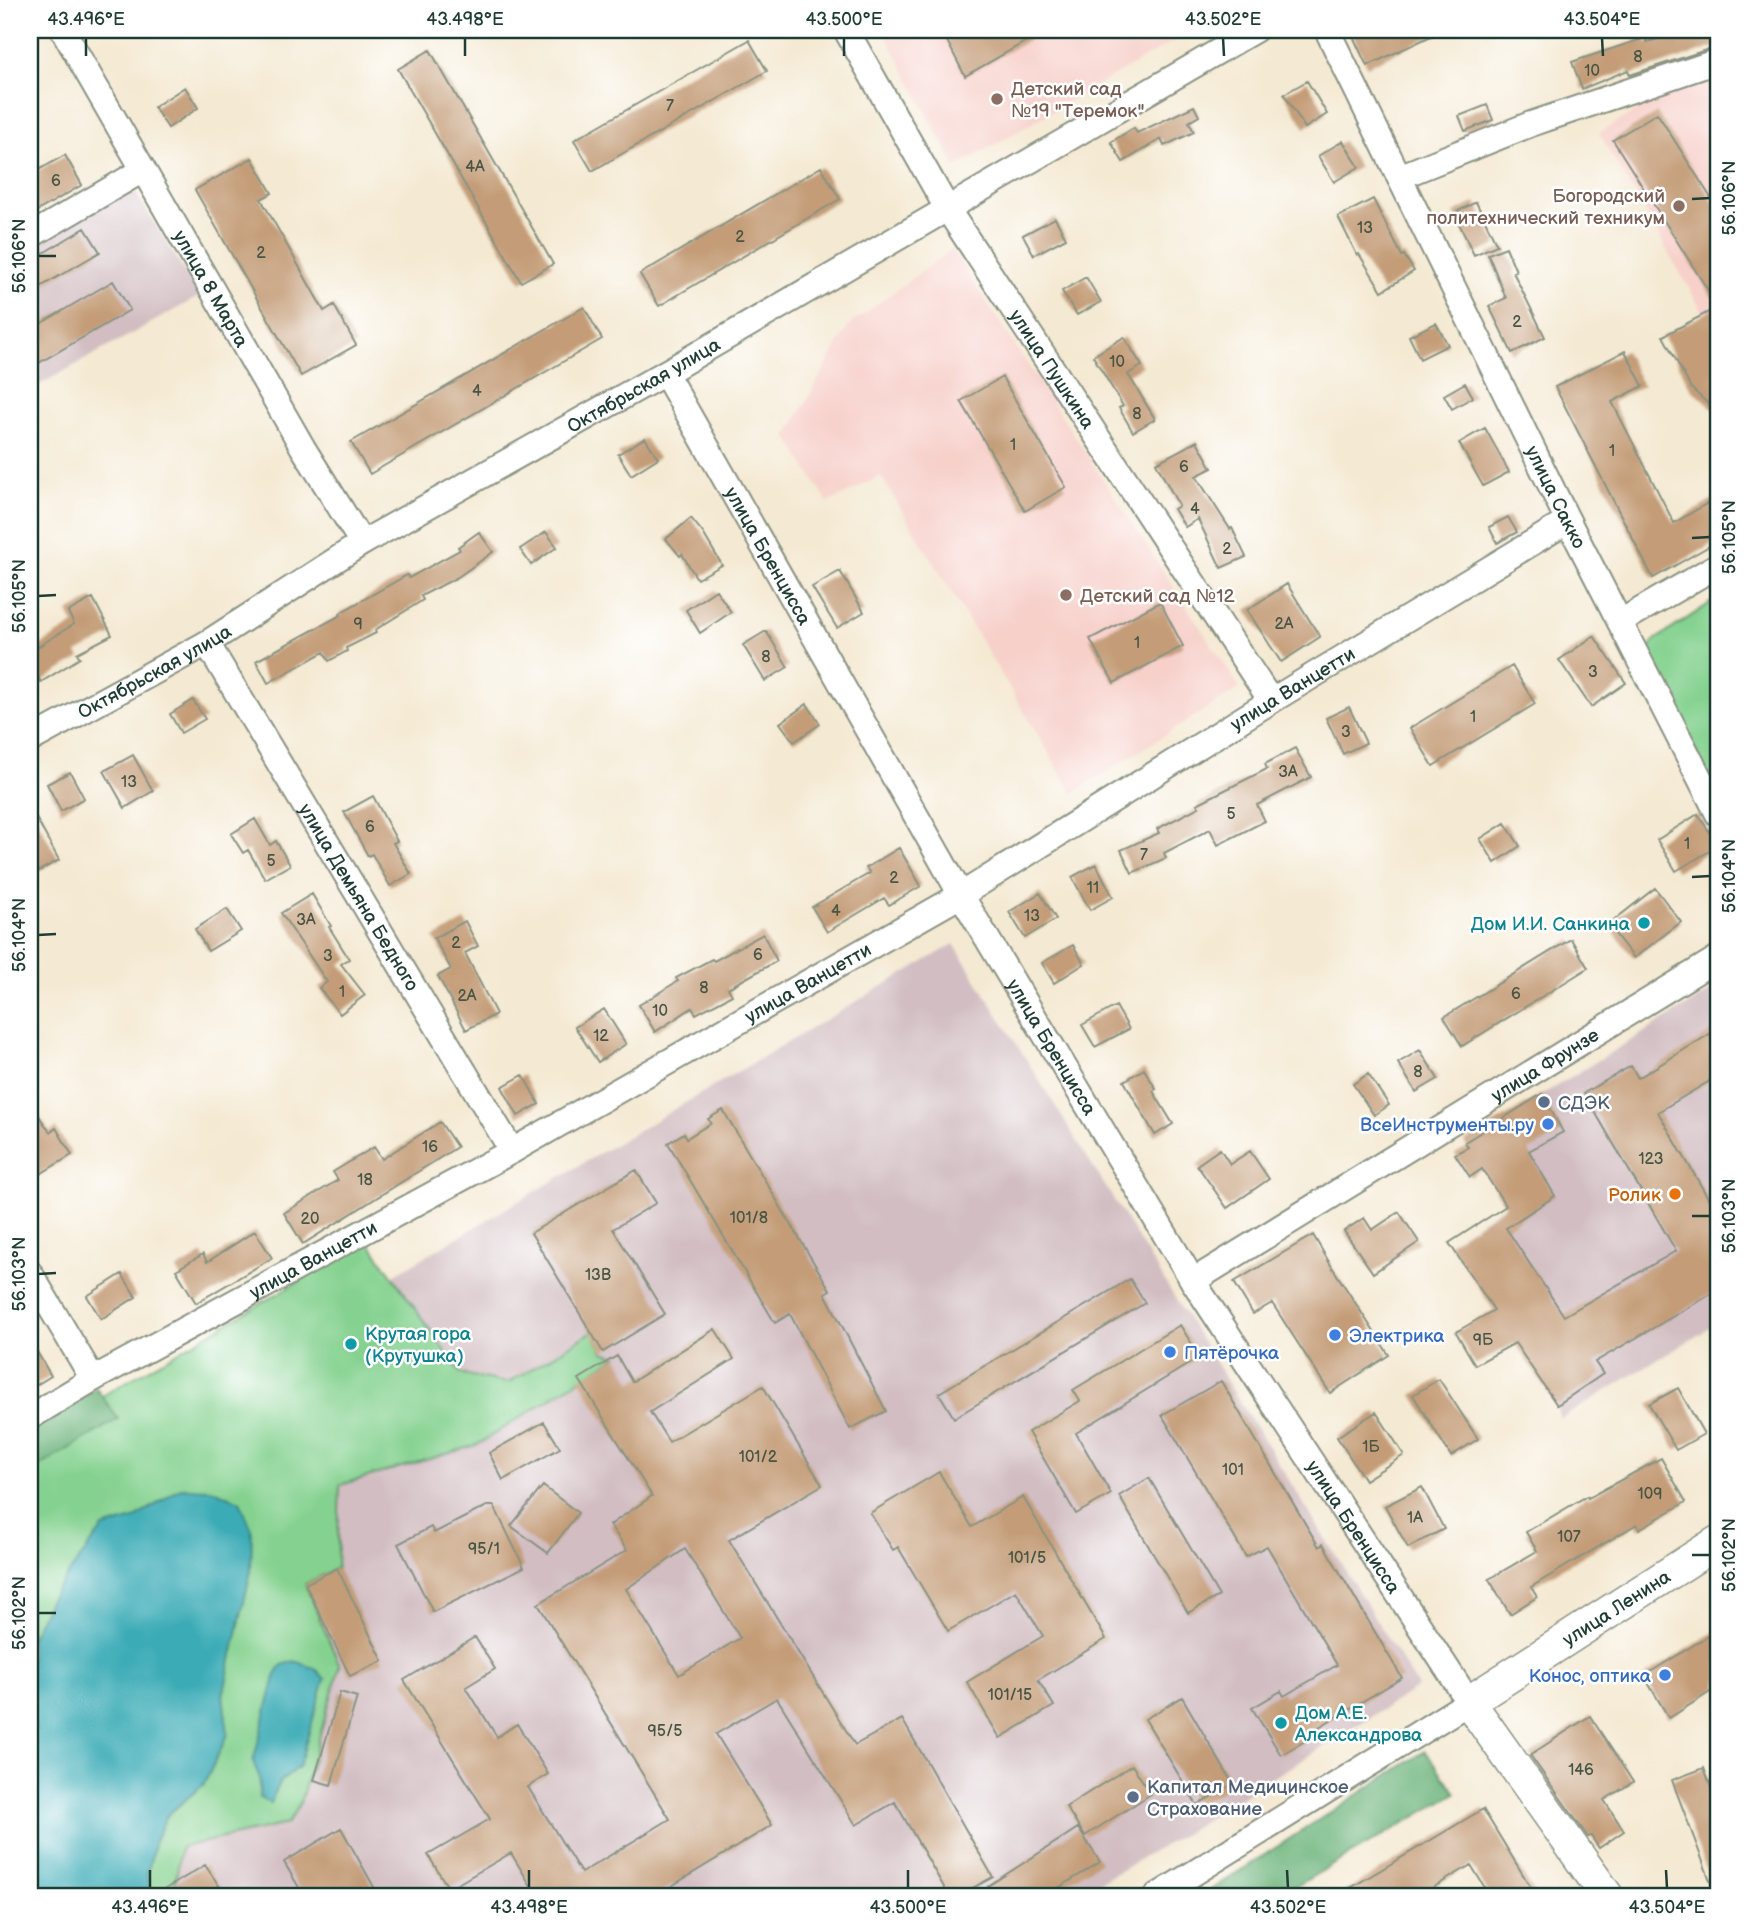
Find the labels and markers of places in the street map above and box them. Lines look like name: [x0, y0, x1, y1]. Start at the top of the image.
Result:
place label: Детский сад №19 "Теремок": [1011, 78, 1145, 123]
marker: Детский сад №19 "Теремок": [989, 91, 1005, 107]
place label: Богородский политехнический техникум: [1426, 185, 1665, 230]
marker: Богородский политехнический техникум: [1671, 198, 1687, 214]
place label: Детский сад №12: [1080, 585, 1235, 608]
marker: Детский сад №12: [1058, 587, 1074, 603]
place label: Дом И.И. Санкина: [1471, 913, 1630, 936]
marker: Дом И.И. Санкина: [1636, 915, 1652, 931]
place label: СДЭК: [1558, 1092, 1610, 1115]
marker: СДЭК: [1536, 1094, 1552, 1110]
place label: ВсеИнструменты.ру: [1360, 1114, 1534, 1137]
marker: ВсеИнструменты.ру: [1540, 1116, 1556, 1132]
place label: Ролик: [1608, 1184, 1661, 1207]
marker: Ролик: [1667, 1186, 1683, 1202]
place label: Крутая гора (Крутушка): [365, 1323, 471, 1368]
place label: Электрика: [1349, 1325, 1445, 1348]
marker: Электрика: [1327, 1327, 1343, 1343]
marker: Крутая гора (Крутушка): [343, 1336, 359, 1352]
place label: Пятёрочка: [1184, 1342, 1279, 1365]
marker: Пятёрочка: [1162, 1344, 1178, 1360]
place label: Конос, оптика: [1529, 1665, 1651, 1688]
marker: Конос, оптика: [1657, 1667, 1673, 1683]
place label: Дом А.Е. Александрова: [1294, 1702, 1422, 1747]
marker: Дом А.Е. Александрова: [1273, 1715, 1289, 1731]
place label: Капитал Медицинское Страхование: [1147, 1776, 1349, 1821]
marker: Капитал Медицинское Страхование: [1125, 1789, 1141, 1805]

